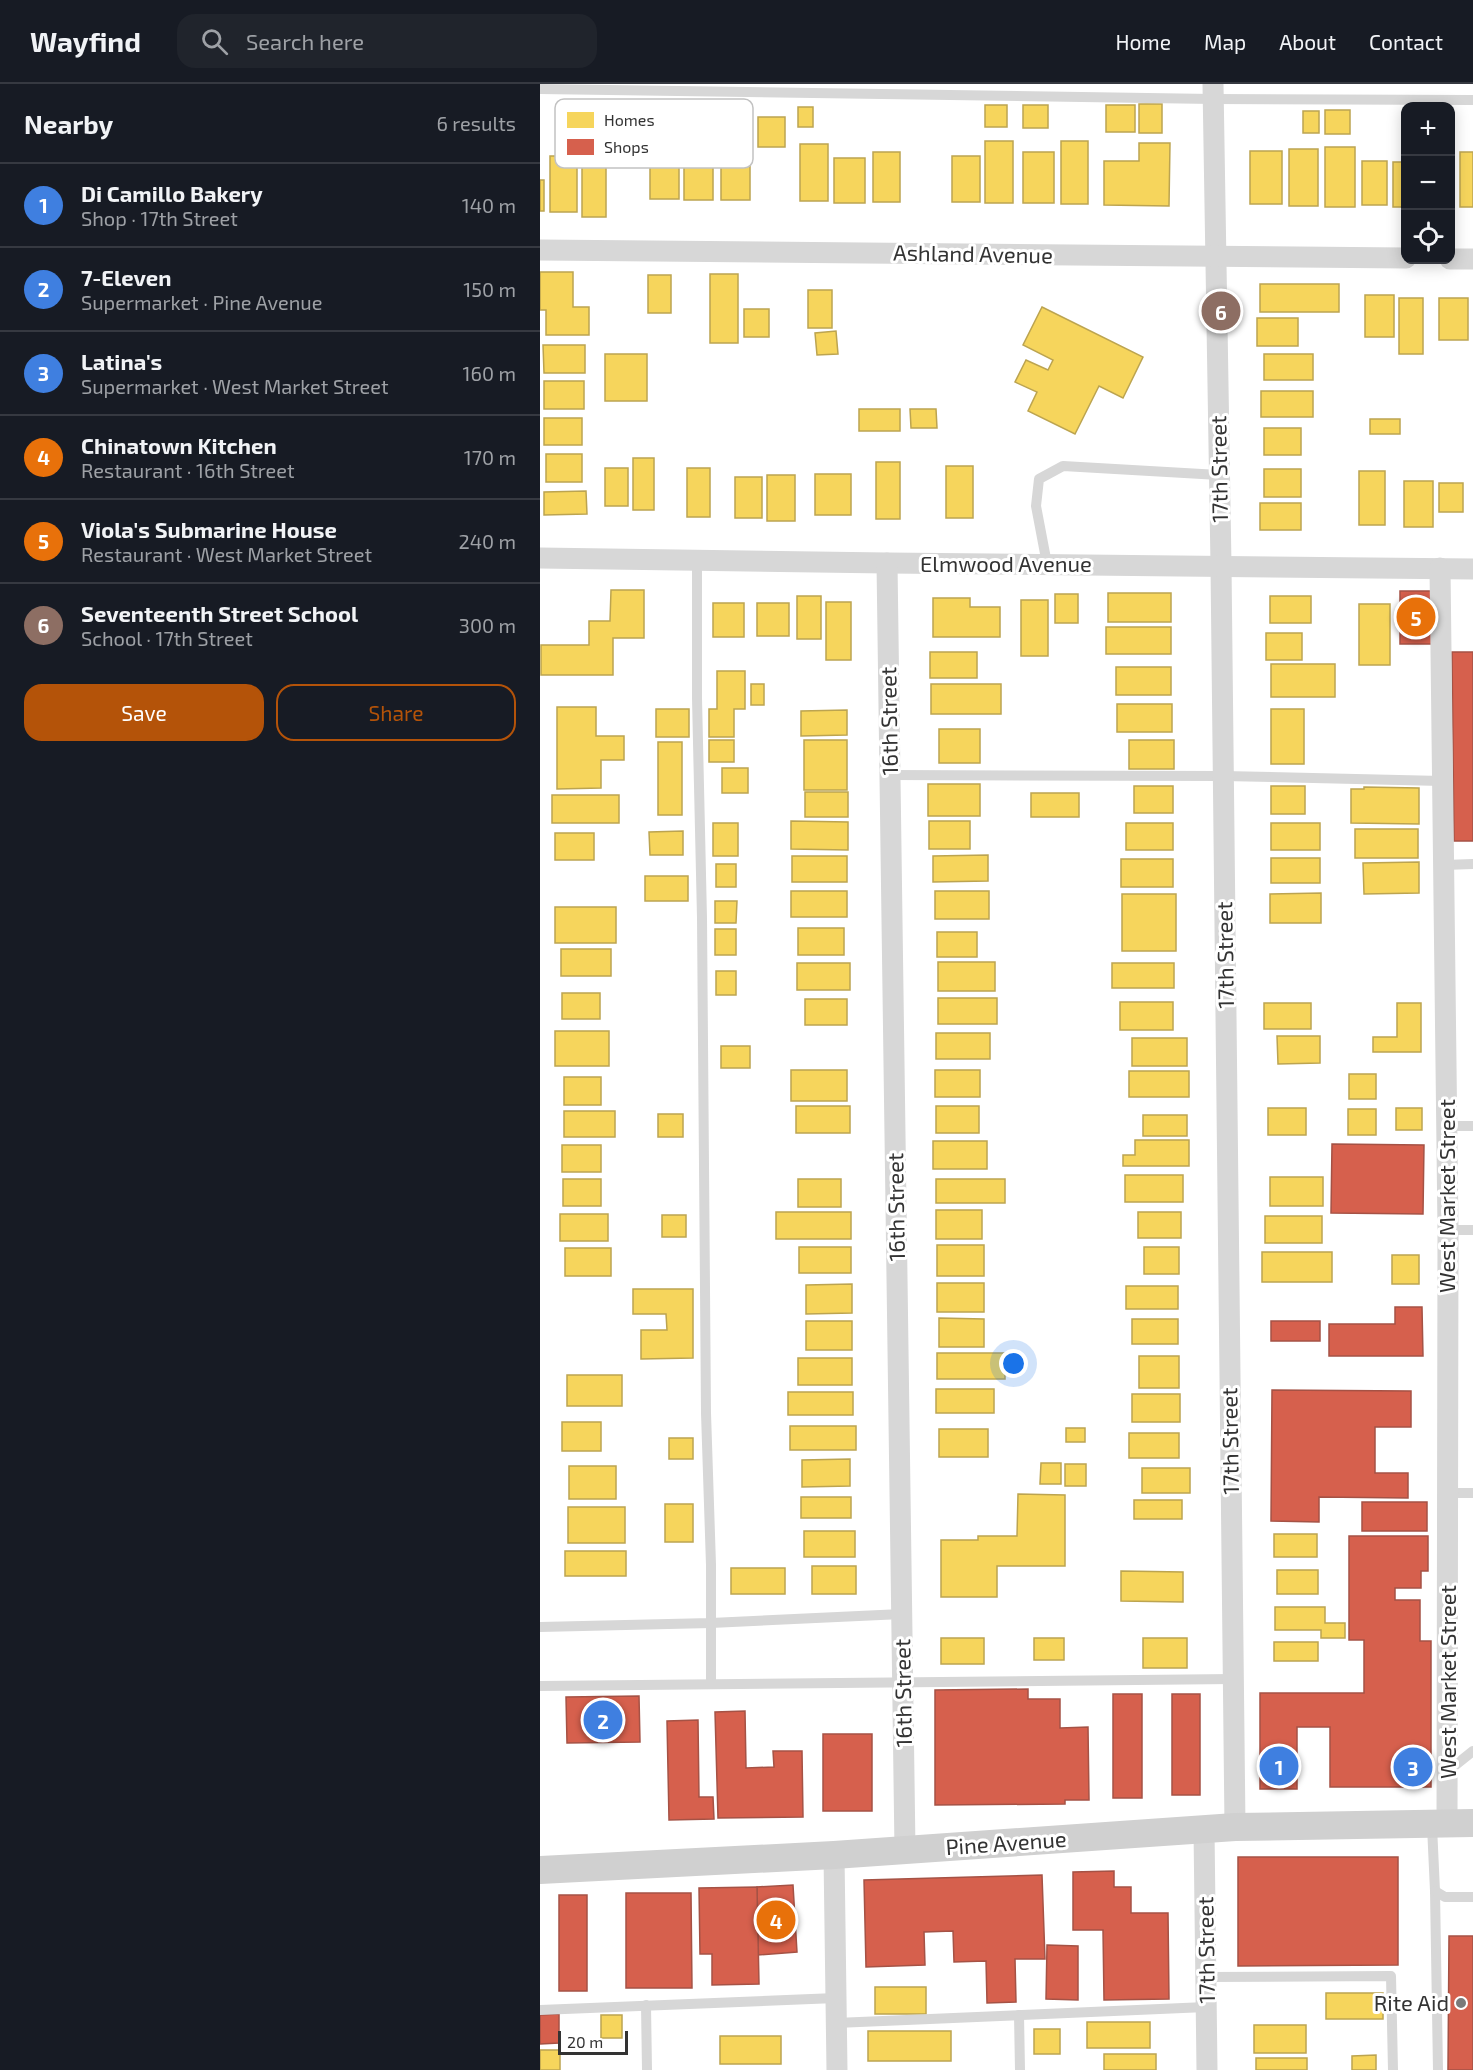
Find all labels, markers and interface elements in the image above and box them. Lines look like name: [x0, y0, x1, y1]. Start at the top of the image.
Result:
search box: [177, 14, 597, 68]
text: Wayfind: [30, 24, 141, 58]
icon: search: [198, 25, 231, 58]
text: Search here: [246, 28, 364, 54]
text: Home: [1115, 29, 1171, 54]
text: Map: [1204, 29, 1246, 54]
text: About: [1279, 29, 1336, 54]
text: Contact: [1369, 29, 1443, 54]
legend: [555, 99, 753, 168]
map controls: [1401, 102, 1455, 264]
button: +: [1401, 102, 1455, 156]
text: Nearby: [24, 108, 113, 139]
text: Homes: [604, 110, 655, 129]
text: 6 results: [436, 111, 516, 135]
text: Shops: [604, 137, 649, 156]
button: −: [1401, 156, 1455, 210]
text: Di Camillo Bakery: [81, 180, 263, 206]
text: 1: [39, 193, 48, 217]
text: 140 m: [462, 193, 516, 217]
text: Shop · 17th Street: [81, 206, 238, 230]
button: locate: [1401, 210, 1455, 264]
street label: Ashland Avenue: [893, 239, 1053, 267]
text: 7-Eleven: [81, 264, 171, 290]
text: 2: [38, 277, 49, 301]
text: 150 m: [463, 277, 516, 301]
pin: 6: [1202, 288, 1240, 334]
text: Supermarket · Pine Avenue: [81, 290, 323, 314]
text: Latina's: [81, 348, 162, 374]
text: 3: [38, 361, 49, 385]
text: 160 m: [463, 361, 516, 385]
text: Supermarket · West Market Street: [81, 374, 389, 398]
street label: 17th Street: [1204, 415, 1232, 523]
text: Chinatown Kitchen: [81, 432, 277, 458]
text: 4: [37, 445, 50, 469]
text: 170 m: [464, 445, 516, 469]
text: Restaurant · 16th Street: [81, 458, 295, 482]
text: Viola's Submarine House: [81, 516, 337, 542]
text: 5: [38, 529, 49, 553]
text: 240 m: [458, 529, 516, 553]
text: Restaurant · West Market Street: [81, 542, 372, 566]
street label: Elmwood Avenue: [920, 550, 1092, 576]
pin: 5: [1396, 594, 1436, 640]
text: Seventeenth Street School: [81, 600, 358, 626]
text: 6: [38, 613, 49, 637]
text: 300 m: [459, 613, 516, 637]
text: School · 17th Street: [81, 626, 253, 650]
street label: 16th Street: [874, 667, 902, 776]
button: Save: [24, 684, 264, 741]
button: Share: [276, 684, 516, 741]
street label: 17th Street: [1210, 901, 1238, 1009]
street label: West Market Street: [1433, 1099, 1459, 1293]
street label: 16th Street: [881, 1153, 909, 1262]
your location: [999, 1349, 1028, 1378]
street label: 17th Street: [1215, 1387, 1243, 1495]
street label: West Market Street: [1434, 1585, 1460, 1779]
street label: 16th Street: [888, 1639, 916, 1748]
pin: 2: [584, 1698, 622, 1742]
pin: 1: [1260, 1744, 1298, 1788]
pin: 3: [1394, 1744, 1432, 1790]
street label: Pine Avenue: [945, 1825, 1067, 1859]
street label: 17th Street: [1191, 1896, 1219, 2004]
pin: 4: [756, 1898, 796, 1942]
place label: Rite Aid: [1374, 1989, 1449, 2015]
marker: Rite Aid: [1454, 1996, 1468, 2010]
scale bar: [558, 2028, 628, 2056]
text: 20 m: [567, 2032, 603, 2051]

